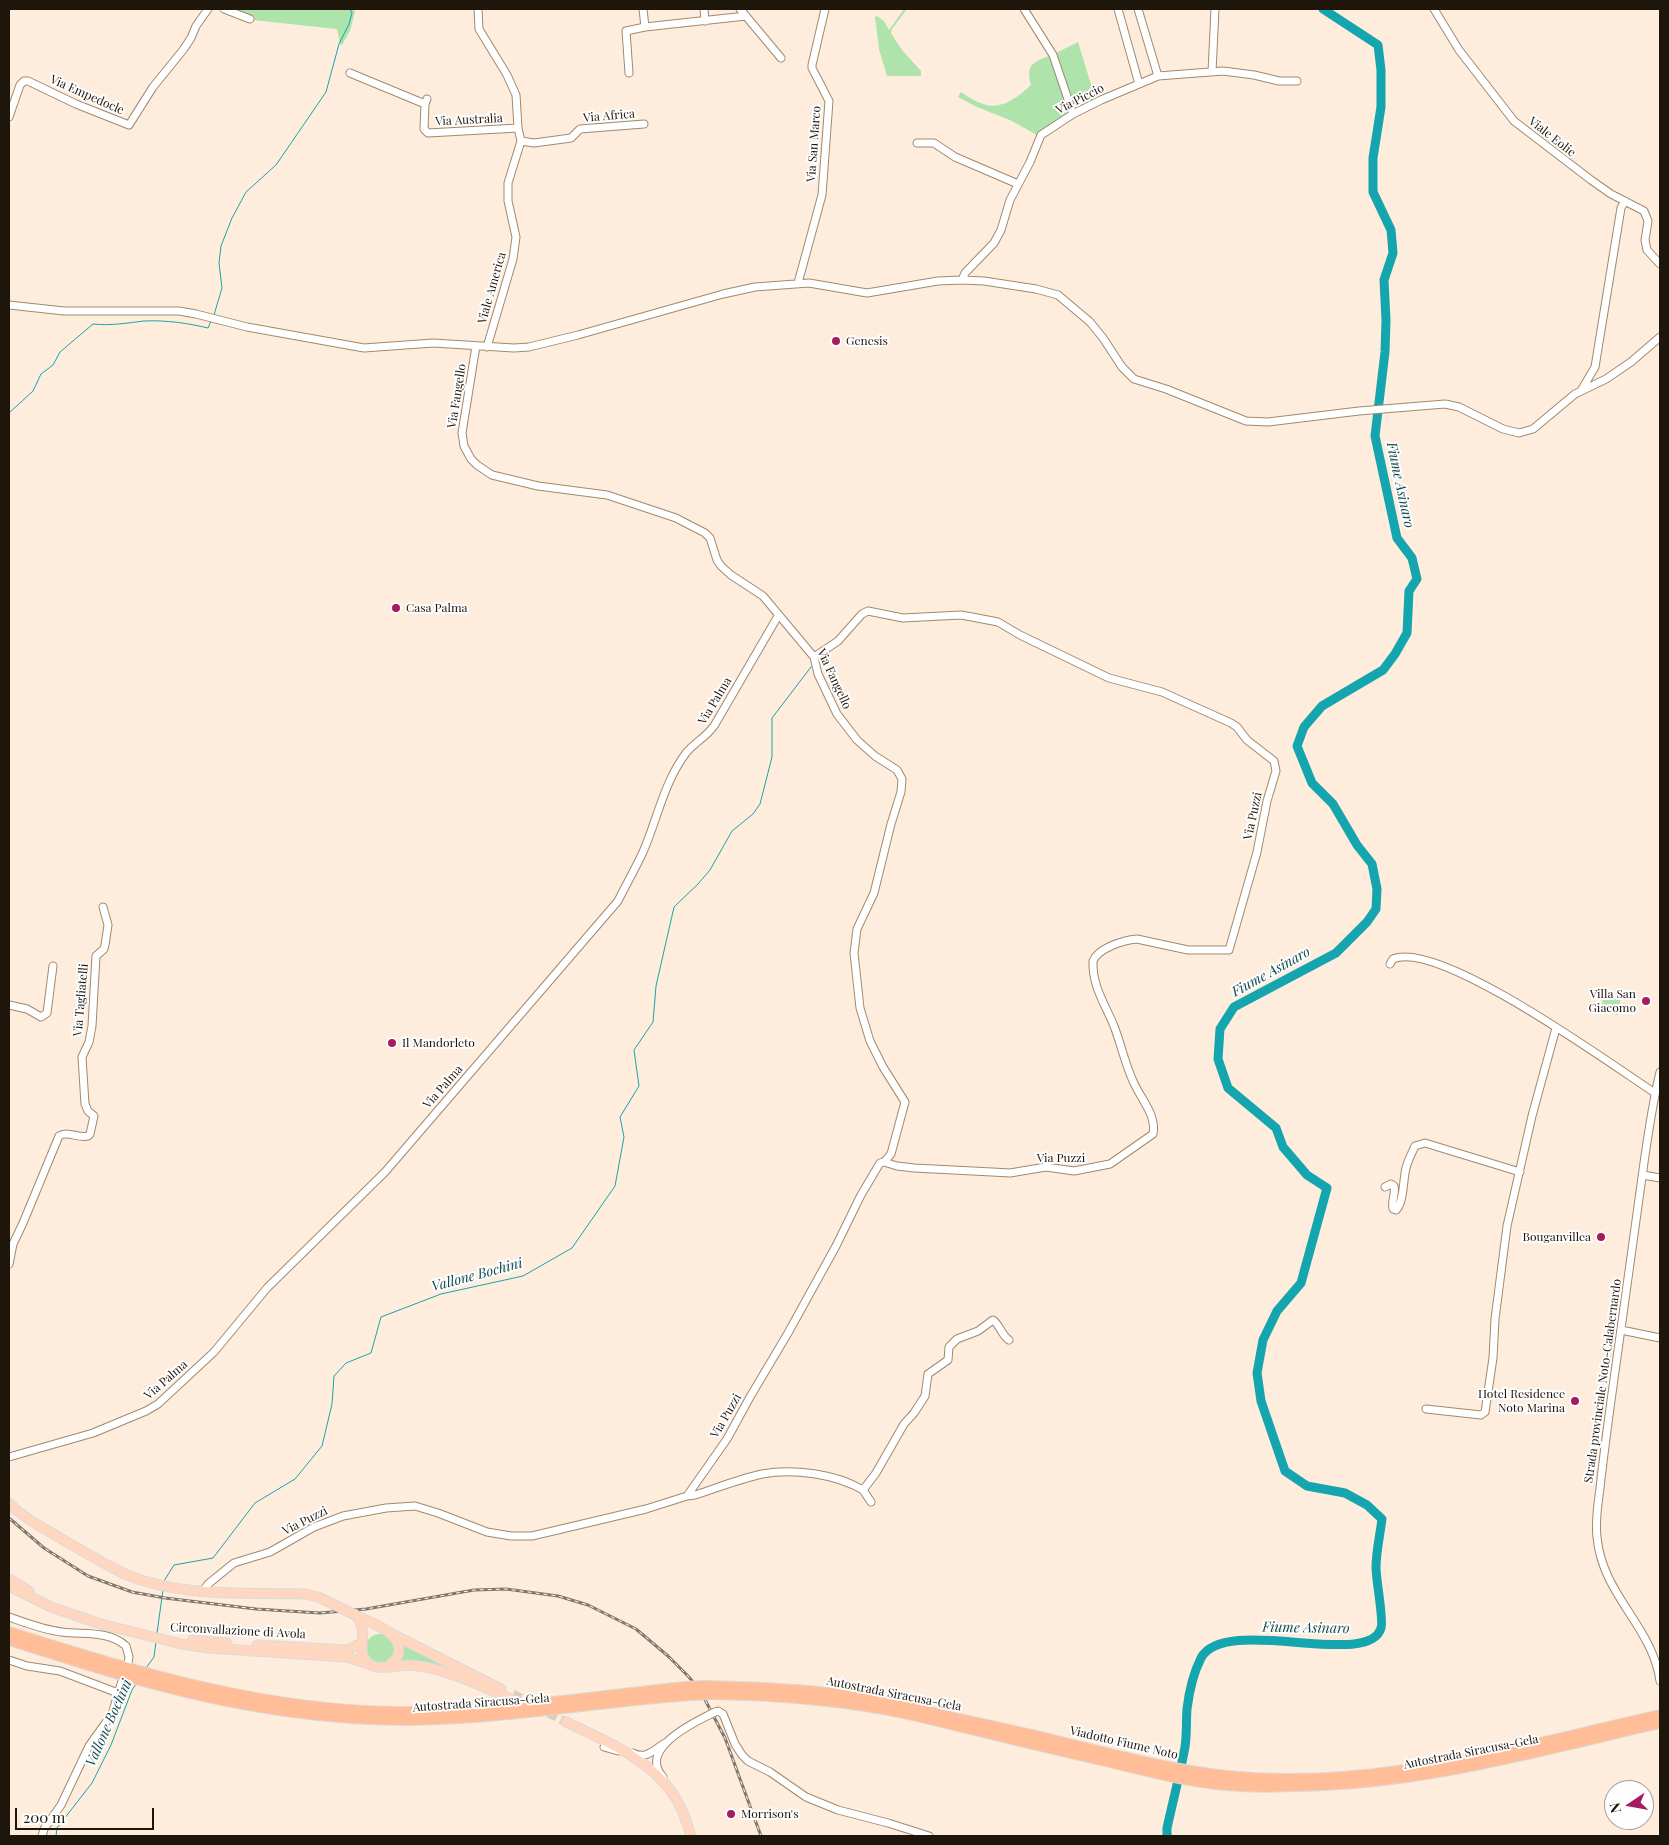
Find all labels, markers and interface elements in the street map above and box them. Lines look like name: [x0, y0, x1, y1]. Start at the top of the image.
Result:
street label: Via Empedocle: [48, 72, 126, 118]
street label: Via Piccio: [1054, 81, 1106, 117]
street label: Via San Marco: [804, 105, 824, 183]
street label: Via Africa: [583, 107, 635, 125]
street label: Via Australia: [435, 111, 503, 129]
street label: Viale Eolie: [1526, 114, 1578, 160]
street label: Viale America: [475, 250, 509, 326]
place label: Genesis: [846, 334, 888, 348]
marker: Genesis: [830, 335, 842, 347]
street label: Via Fangello: [445, 363, 469, 429]
water label: Fiume Asinaro: [1383, 441, 1417, 529]
place label: Casa Palma: [406, 601, 468, 615]
marker: Casa Palma: [390, 602, 402, 614]
street label: Via Fangello: [814, 647, 854, 711]
street label: Via Palma: [695, 675, 735, 727]
street label: Via Puzzi: [1241, 791, 1265, 841]
water label: Fiume Asinaro: [1229, 943, 1313, 1001]
street label: Via Tagliatelli: [71, 963, 91, 1037]
place label: Villa San Giacomo: [1588, 987, 1636, 1015]
marker: Villa San Giacomo: [1640, 995, 1652, 1007]
place label: Il Mandorleto: [402, 1036, 475, 1050]
marker: Il Mandorleto: [386, 1037, 398, 1049]
street label: Via Palma: [420, 1062, 466, 1112]
street label: Via Puzzi: [1037, 1151, 1085, 1165]
place label: Bouganvillea: [1523, 1230, 1591, 1244]
marker: Bouganvillea: [1595, 1231, 1607, 1243]
water label: Vallone Bochini: [430, 1255, 524, 1295]
street label: Strada provinciale Noto-Calabernardo: [1582, 1278, 1624, 1484]
street label: Via Palma: [141, 1357, 191, 1403]
place label: Hotel Residence Noto Marina: [1478, 1387, 1565, 1415]
street label: Via Puzzi: [708, 1391, 744, 1441]
marker: Hotel Residence Noto Marina: [1569, 1395, 1581, 1407]
street label: Via Puzzi: [280, 1504, 330, 1538]
water label: Fiume Asinaro: [1262, 1619, 1350, 1637]
street label: Circonvallazione di Avola: [170, 1620, 306, 1642]
street label: Autostrada Siracusa-Gela: [825, 1674, 963, 1714]
water label: Vallone Bochini: [82, 1677, 136, 1769]
street label: Autostrada Siracusa-Gela: [412, 1691, 550, 1715]
street label: Viadotto Fiume Noto: [1069, 1724, 1179, 1762]
street label: Autostrada Siracusa-Gela: [1402, 1732, 1540, 1772]
north arrow: [1604, 1780, 1654, 1830]
scale bar: [18, 1798, 156, 1830]
text: N: [1604, 1801, 1625, 1815]
text: 200 m: [23, 1807, 65, 1827]
place label: Morrison's: [741, 1807, 798, 1821]
marker: Morrison's: [725, 1808, 737, 1820]

